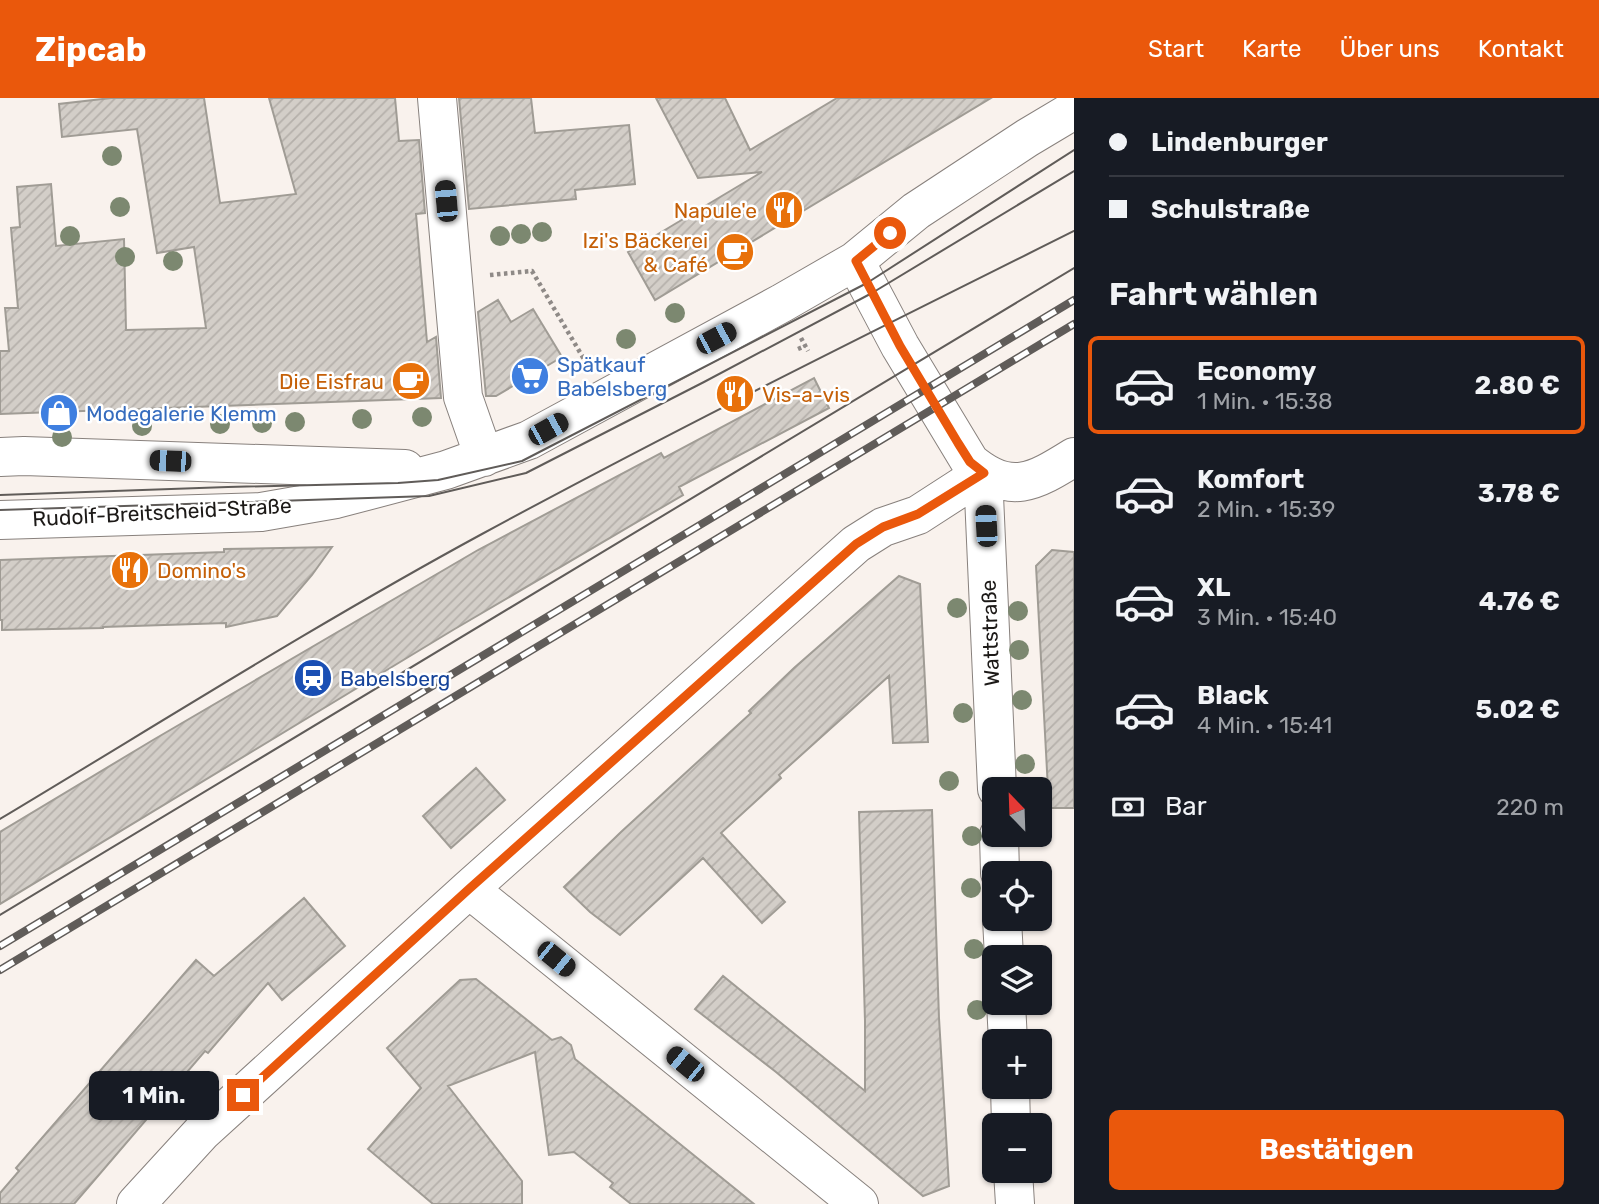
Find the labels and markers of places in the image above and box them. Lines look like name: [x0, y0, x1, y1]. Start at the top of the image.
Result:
restaurant icon: Napule'e: [763, 189, 805, 231]
place label: Napule'e: [674, 198, 757, 223]
place label: Izi's Bäckerei & Café: [583, 228, 708, 277]
cafe icon: Izi's Bäckerei & Café: [714, 231, 756, 273]
place label: Spätkauf Babelsberg: [557, 352, 667, 401]
supermarket icon: Spätkauf Babelsberg: [509, 355, 551, 397]
cafe icon: Die Eisfrau: [390, 360, 432, 402]
place label: Die Eisfrau: [279, 369, 384, 394]
restaurant icon: Vis-a-vis: [714, 373, 756, 415]
place label: Vis-a-vis: [762, 382, 850, 407]
shop icon: Modegalerie Klemm: [38, 392, 80, 434]
place label: Modegalerie Klemm: [86, 401, 277, 426]
restaurant icon: Domino's: [109, 549, 151, 591]
place label: Domino's: [157, 558, 246, 583]
station icon: Babelsberg: [292, 657, 334, 699]
place label: Babelsberg: [340, 666, 450, 691]

